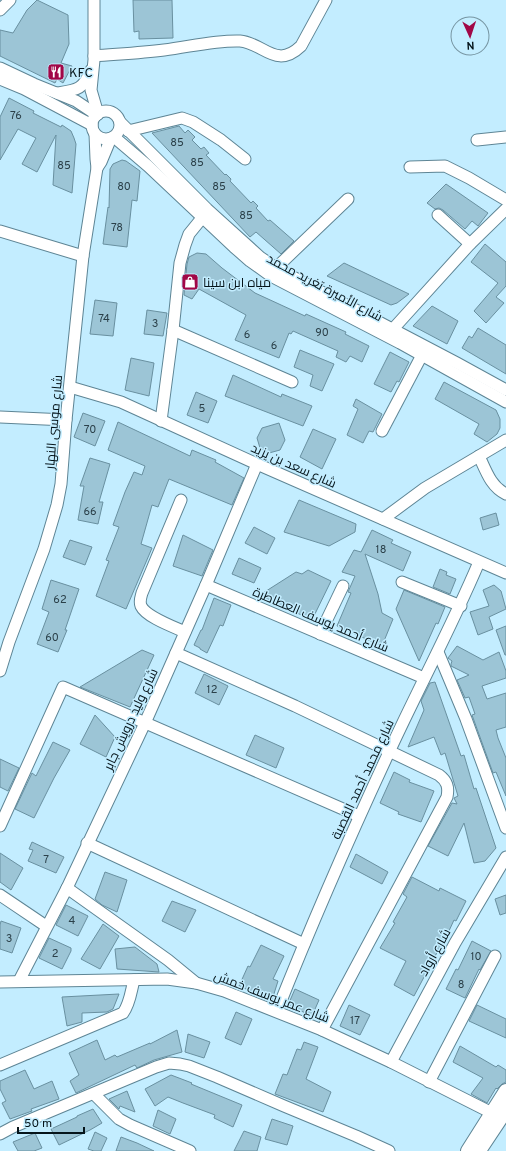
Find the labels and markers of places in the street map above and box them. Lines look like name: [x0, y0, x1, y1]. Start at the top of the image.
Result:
restaurant icon: KFC: [46, 62, 66, 82]
place label: KFC: [69, 66, 93, 82]
shop icon: مياه ابن سينا: [180, 272, 200, 292]
place label: مياه ابن سينا: [203, 276, 271, 292]

